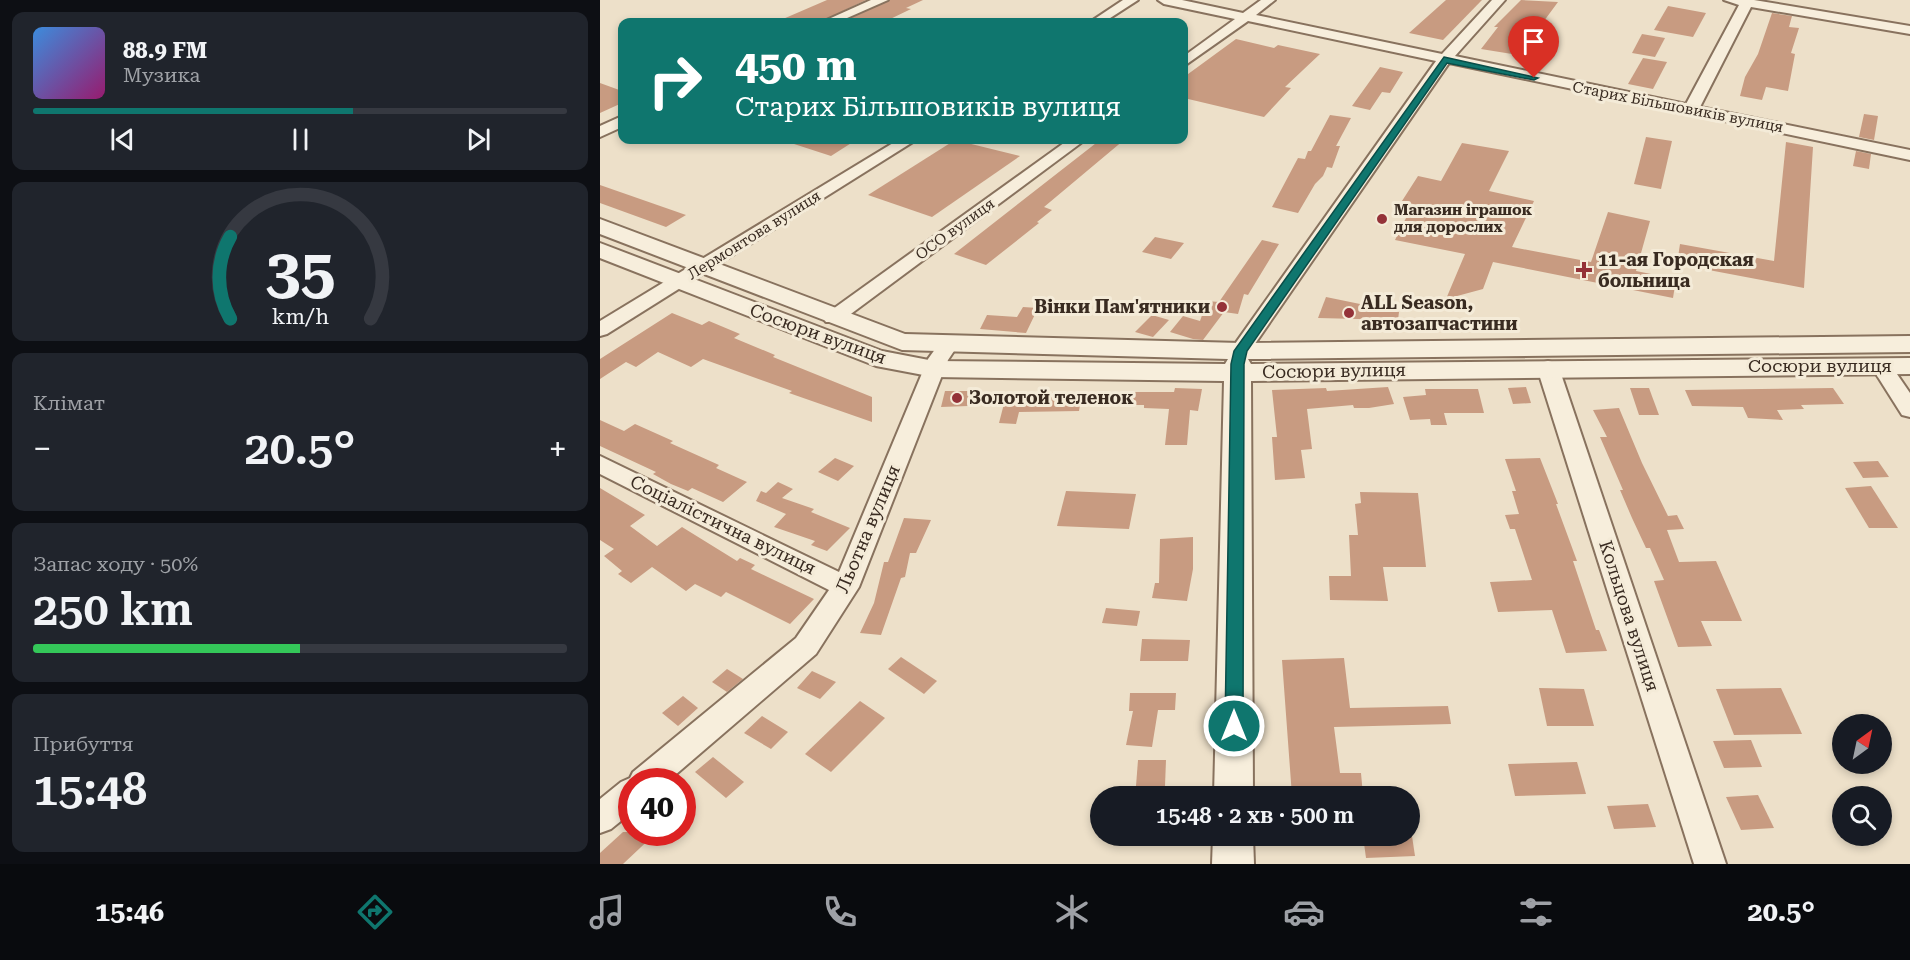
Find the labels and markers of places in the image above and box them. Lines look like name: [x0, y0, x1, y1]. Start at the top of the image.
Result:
pin: [1508, 16, 1559, 78]
place label: Магазин іграшок для дорослих: [1394, 201, 1533, 236]
marker: Магазин іграшок для дорослих: [1375, 212, 1389, 226]
place label: 11-ая Городская больница: [1598, 249, 1754, 291]
marker: 11-ая Городская больница: [1575, 261, 1593, 279]
place label: ALL Season, автозапчастини: [1361, 292, 1518, 334]
place label: Вінки Пам'ятники: [1034, 296, 1210, 317]
marker: Вінки Пам'ятники: [1215, 300, 1229, 314]
marker: ALL Season, автозапчастини: [1342, 306, 1356, 320]
place label: Золотой теленок: [969, 387, 1134, 408]
marker: Золотой теленок: [950, 391, 964, 405]

